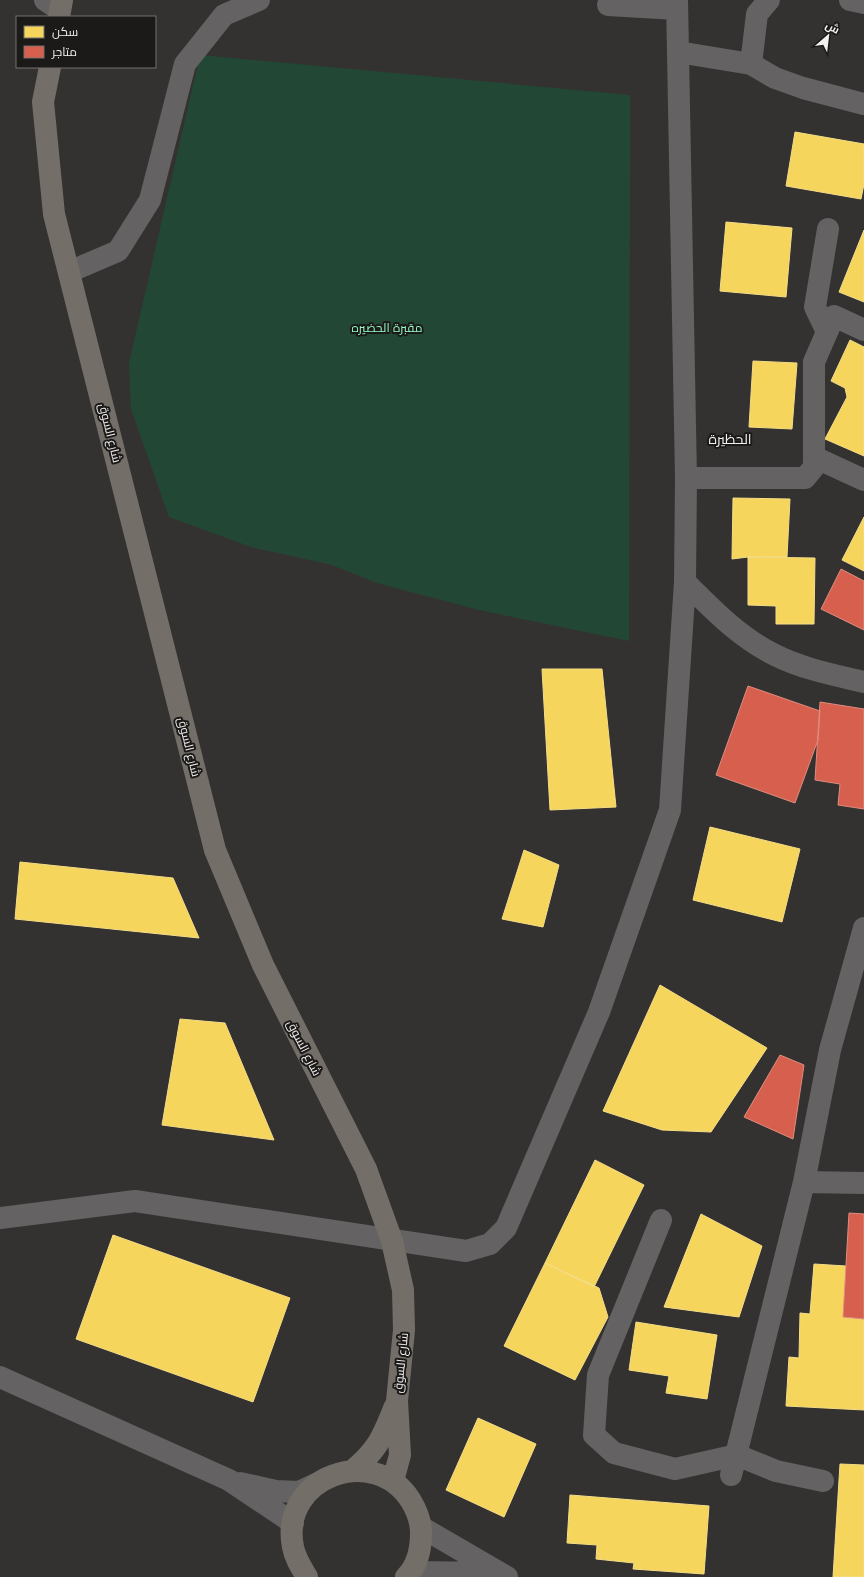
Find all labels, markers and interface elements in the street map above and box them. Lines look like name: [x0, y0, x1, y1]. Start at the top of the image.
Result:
legend: [16, 16, 156, 68]
north arrow: [808, 16, 848, 56]
text: ش: [823, 19, 842, 37]
text: سكن: [52, 25, 78, 39]
text: متاجر: [51, 45, 77, 59]
park label: مقبرة الحضيره: [352, 321, 422, 335]
street label: شارع السوق: [95, 402, 124, 464]
district label: الحظيرة: [708, 431, 752, 447]
street label: شارع السوق: [174, 716, 203, 778]
street label: شارع السوق: [283, 1018, 324, 1079]
street label: شارع السوق: [391, 1332, 412, 1394]

